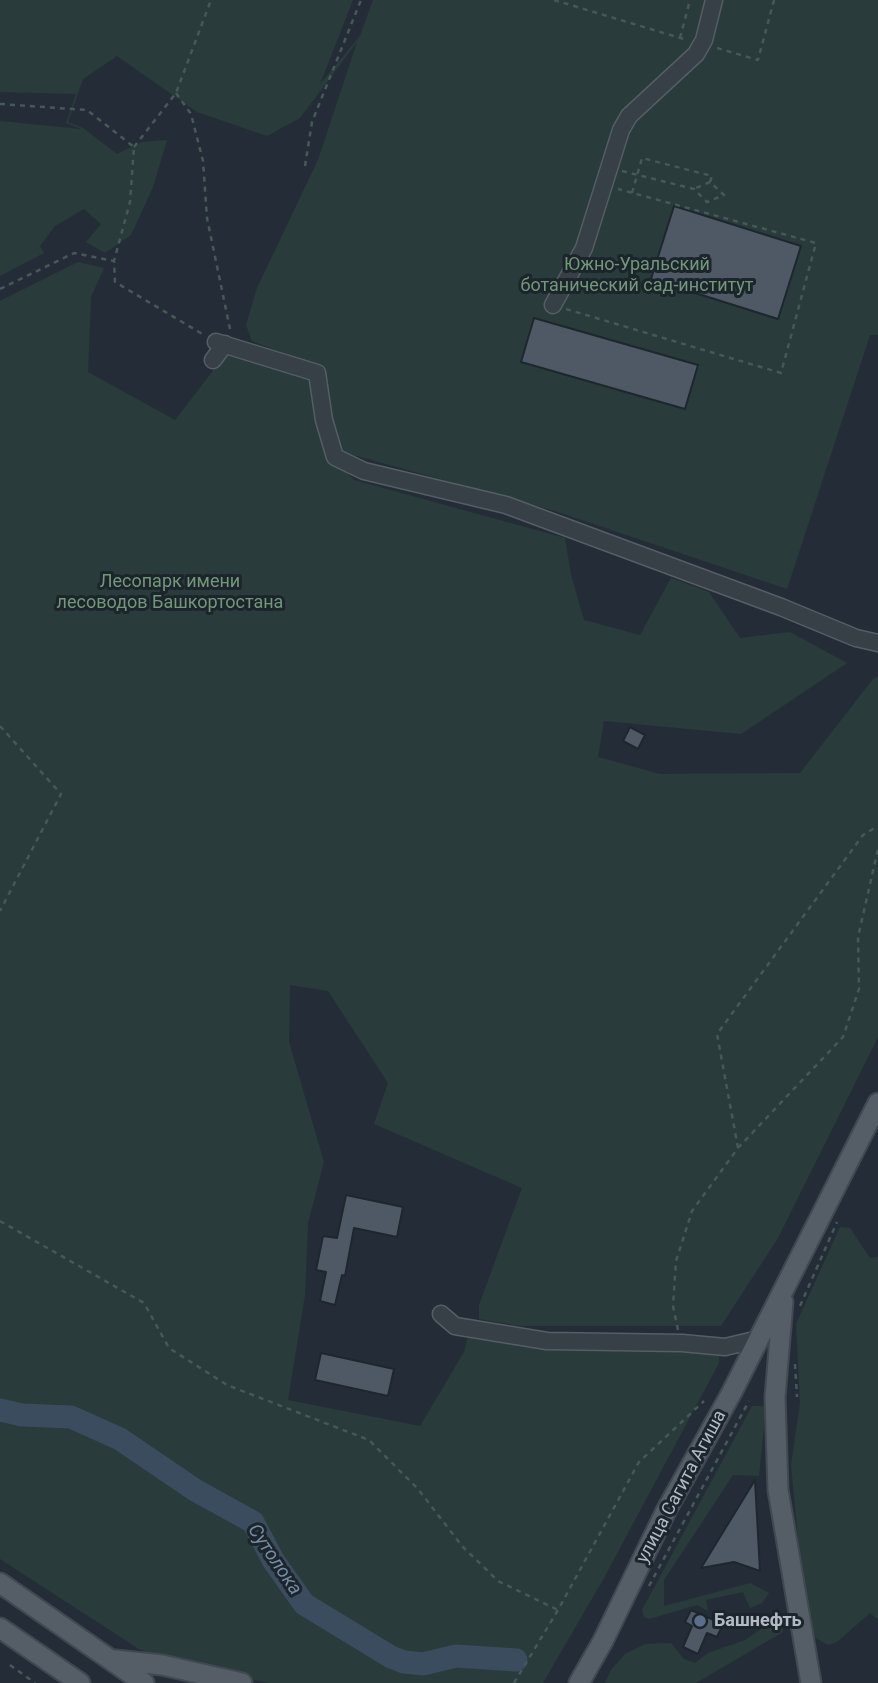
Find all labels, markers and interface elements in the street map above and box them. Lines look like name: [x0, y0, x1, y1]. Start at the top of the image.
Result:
park label: Южно-Уральский ботанический сад-институт: [520, 254, 754, 296]
park label: Лесопарк имени лесоводов Башкортостана: [57, 571, 283, 614]
street label: улица Сагита Агиша: [633, 1407, 731, 1567]
water label: Сутолока: [242, 1520, 306, 1600]
place label: Башнефть: [714, 1610, 802, 1632]
marker: Башнефть: [692, 1613, 708, 1629]

